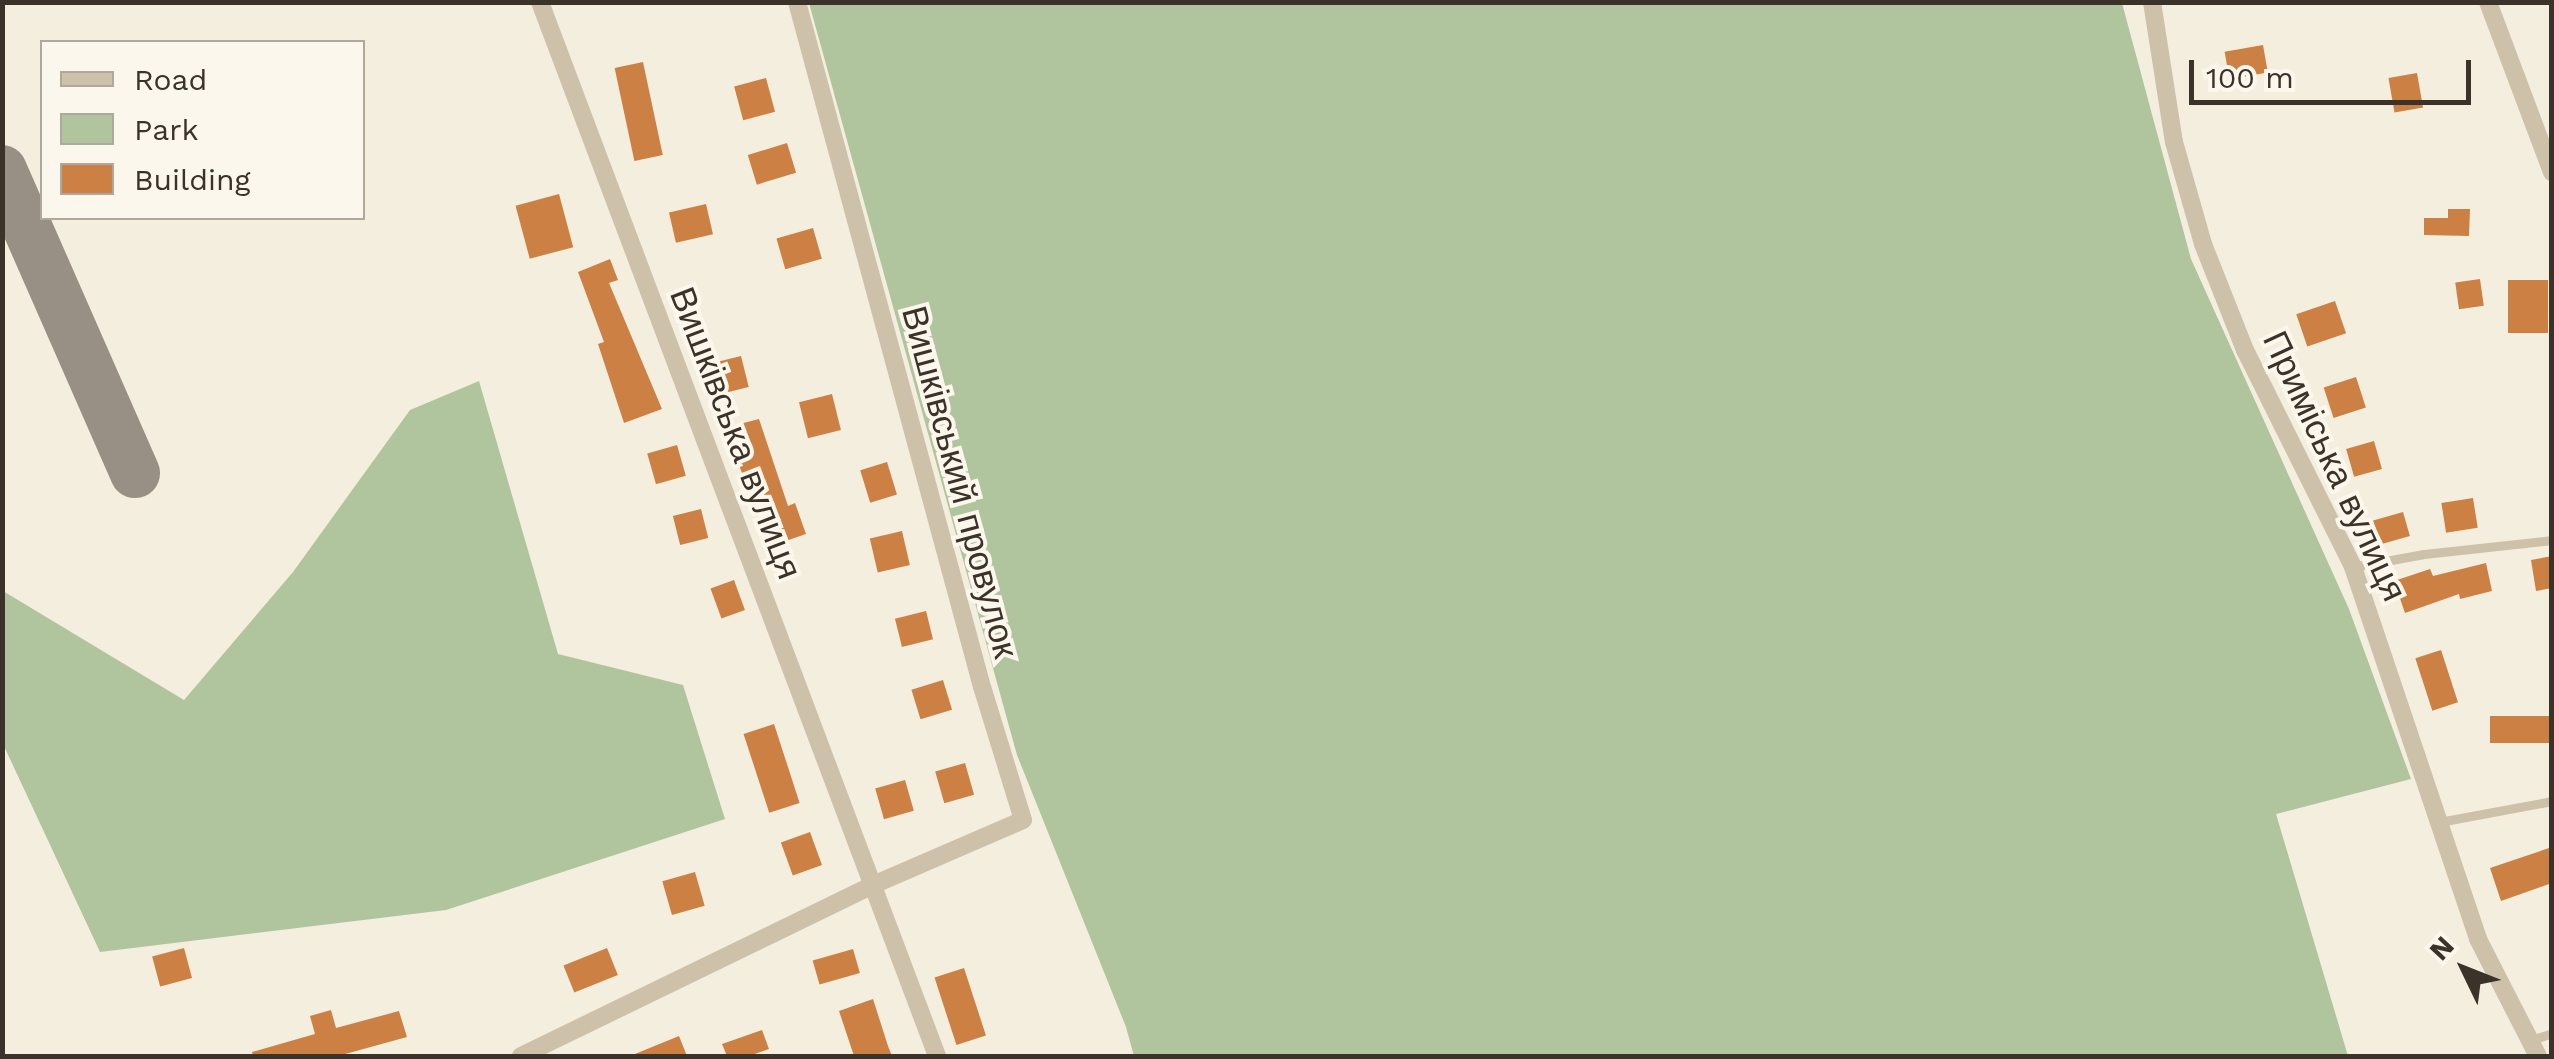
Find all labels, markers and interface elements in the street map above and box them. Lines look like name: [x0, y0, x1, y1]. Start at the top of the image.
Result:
legend: [40, 40, 365, 220]
scale bar: [2194, 40, 2476, 102]
text: 100 m: [2206, 60, 2294, 95]
text: Road: [134, 62, 207, 97]
text: Park: [134, 112, 199, 147]
text: Building: [134, 162, 251, 197]
street label: Вишківська вулиця: [661, 281, 811, 585]
street label: Вишківський провулок: [893, 302, 1027, 662]
street label: Приміська вулиця: [2254, 324, 2416, 608]
north arrow: [2414, 919, 2514, 1019]
text: N: [2423, 929, 2461, 967]

